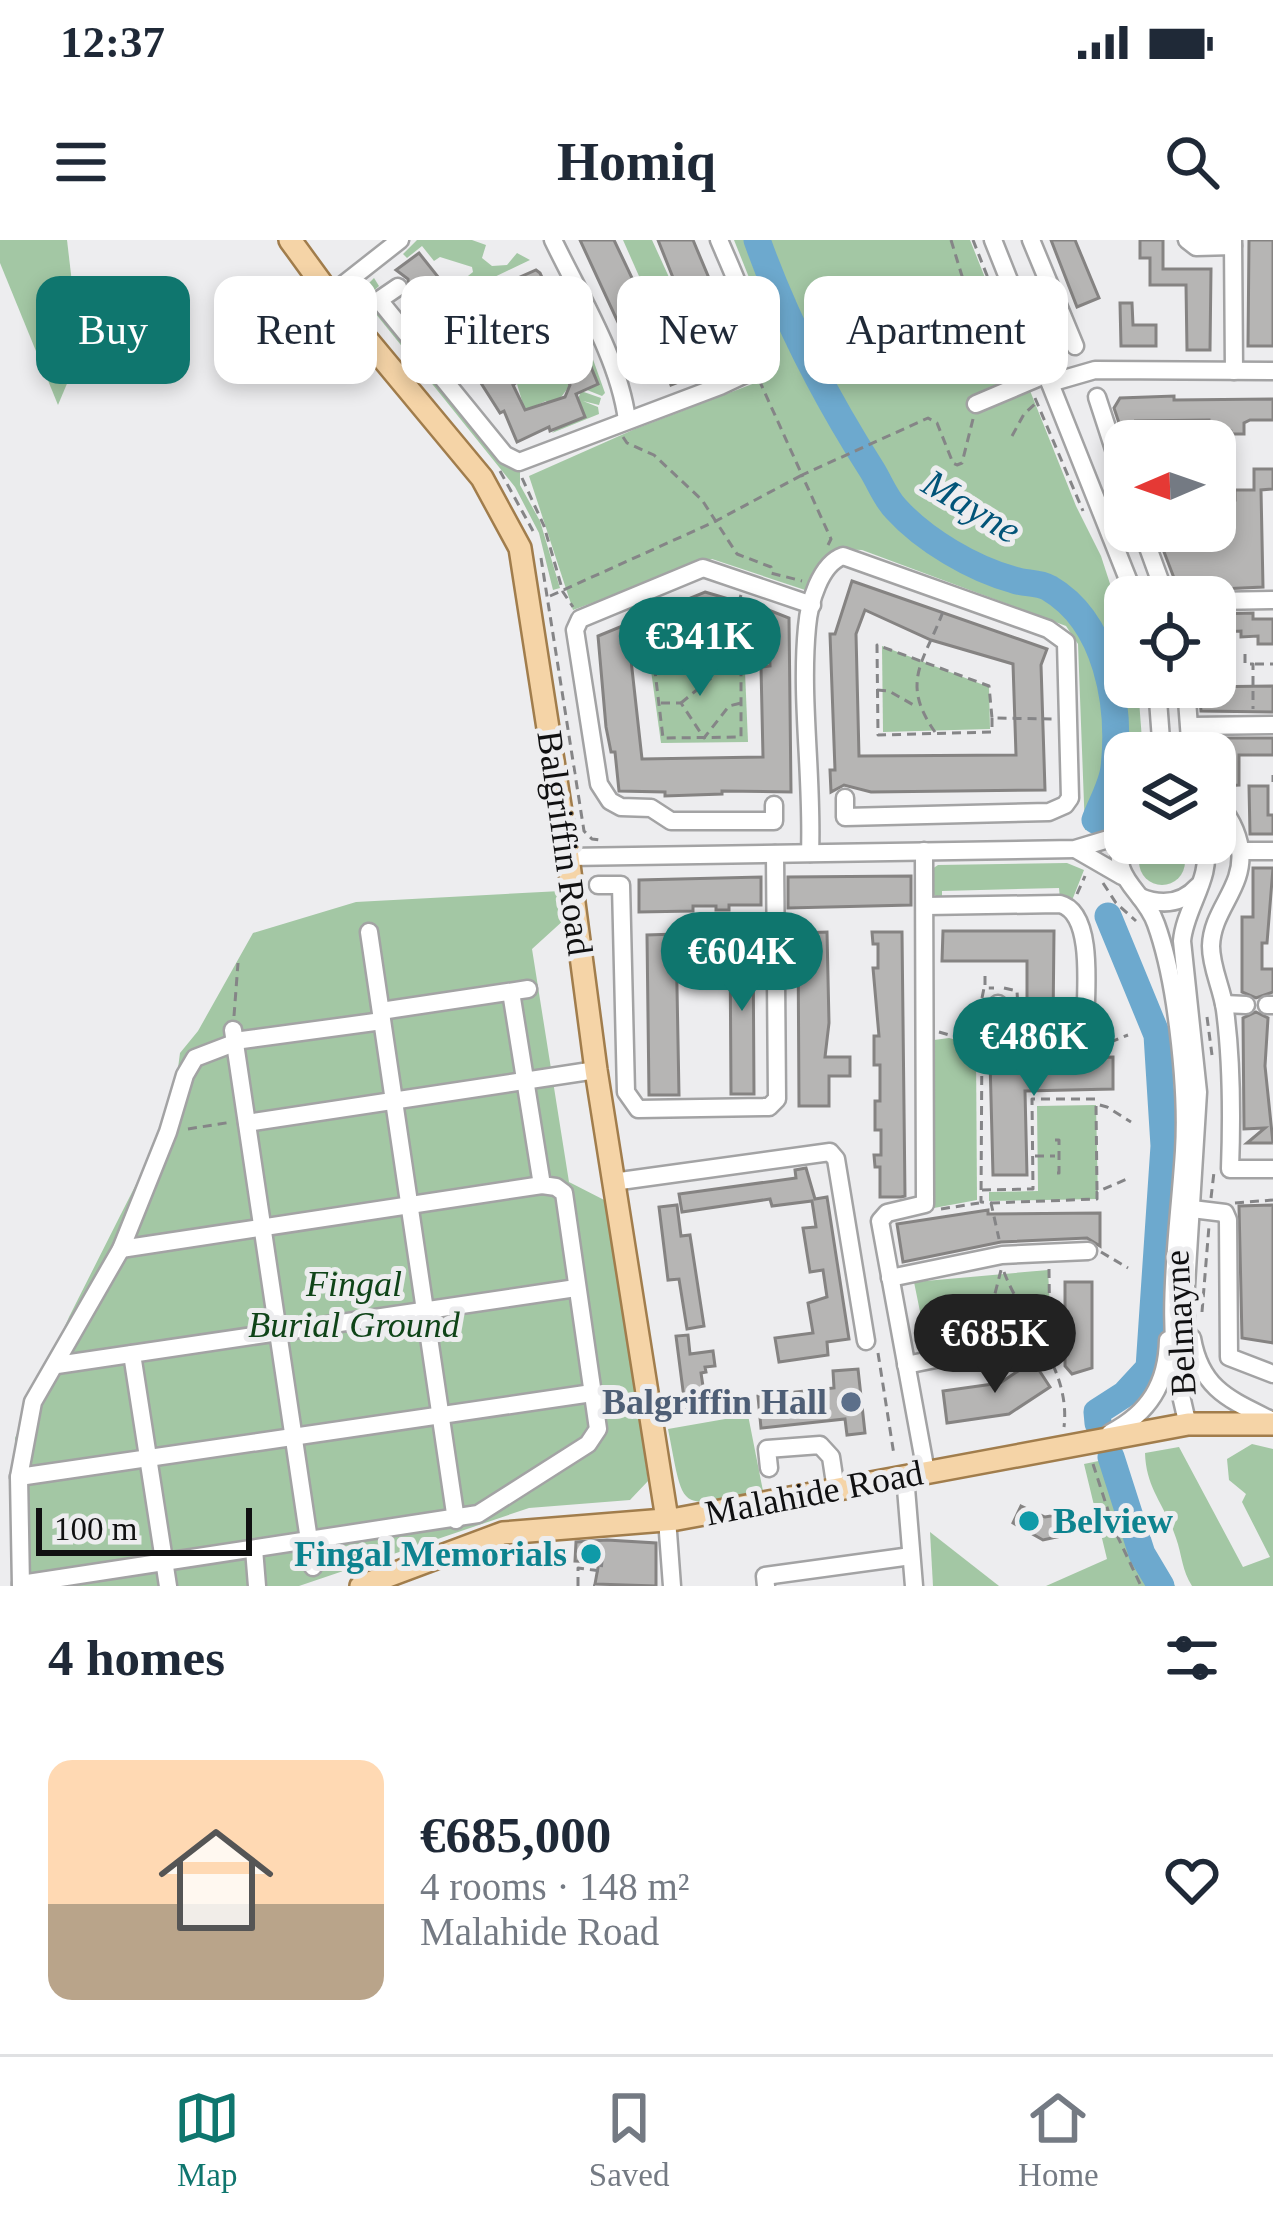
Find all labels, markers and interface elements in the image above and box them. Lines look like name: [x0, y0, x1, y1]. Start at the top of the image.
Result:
text: 12:37: [60, 17, 165, 67]
icon: menu: [48, 129, 114, 195]
icon: search: [1159, 129, 1225, 195]
text: Homiq: [557, 132, 716, 192]
chip: Buy: [36, 276, 190, 384]
chip: Rent: [214, 276, 377, 384]
chip: Filters: [401, 276, 593, 384]
chip: New: [617, 276, 780, 384]
chip: Apartment: [804, 276, 1068, 384]
north arrow: [1104, 420, 1236, 552]
map controls: [1104, 420, 1236, 864]
water label: Mayne: [914, 460, 1029, 553]
button: locate: [1104, 576, 1236, 708]
pin: €341K: [616, 597, 784, 699]
text: €341K: [646, 614, 754, 657]
street label: Balgriffin Road: [529, 728, 601, 958]
button: layers: [1104, 732, 1236, 864]
pin: €604K: [658, 912, 826, 1014]
text: €604K: [688, 929, 796, 972]
pin: €486K: [950, 997, 1118, 1099]
text: €486K: [980, 1014, 1088, 1057]
street label: Belmayne: [1156, 1249, 1204, 1397]
park label: Fingal Burial Ground: [248, 1264, 461, 1345]
pin: €685K: [911, 1294, 1079, 1396]
text: €685K: [941, 1311, 1049, 1354]
place label: Balgriffin Hall: [602, 1382, 827, 1422]
marker: Balgriffin Hall: [838, 1389, 864, 1415]
street label: Malahide Road: [702, 1452, 926, 1534]
place label: Belview: [1053, 1501, 1173, 1541]
scale bar: [36, 1502, 252, 1555]
marker: Belview: [1016, 1508, 1042, 1534]
text: 100 m: [54, 1511, 137, 1547]
place label: Fingal Memorials: [294, 1534, 567, 1574]
marker: Fingal Memorials: [578, 1541, 604, 1567]
icon: filters: [1159, 1625, 1225, 1691]
text: 4 homes: [48, 1630, 225, 1686]
text: €685,000: [420, 1807, 611, 1863]
icon: home: [144, 1808, 288, 1952]
icon: heart: [1159, 1847, 1225, 1913]
text: 4 rooms · 148 m²: [420, 1865, 690, 1908]
text: Malahide Road: [420, 1910, 659, 1953]
tab: Map: [174, 2085, 240, 2194]
tab: Saved: [589, 2085, 670, 2194]
tab: Home: [1018, 2085, 1099, 2194]

